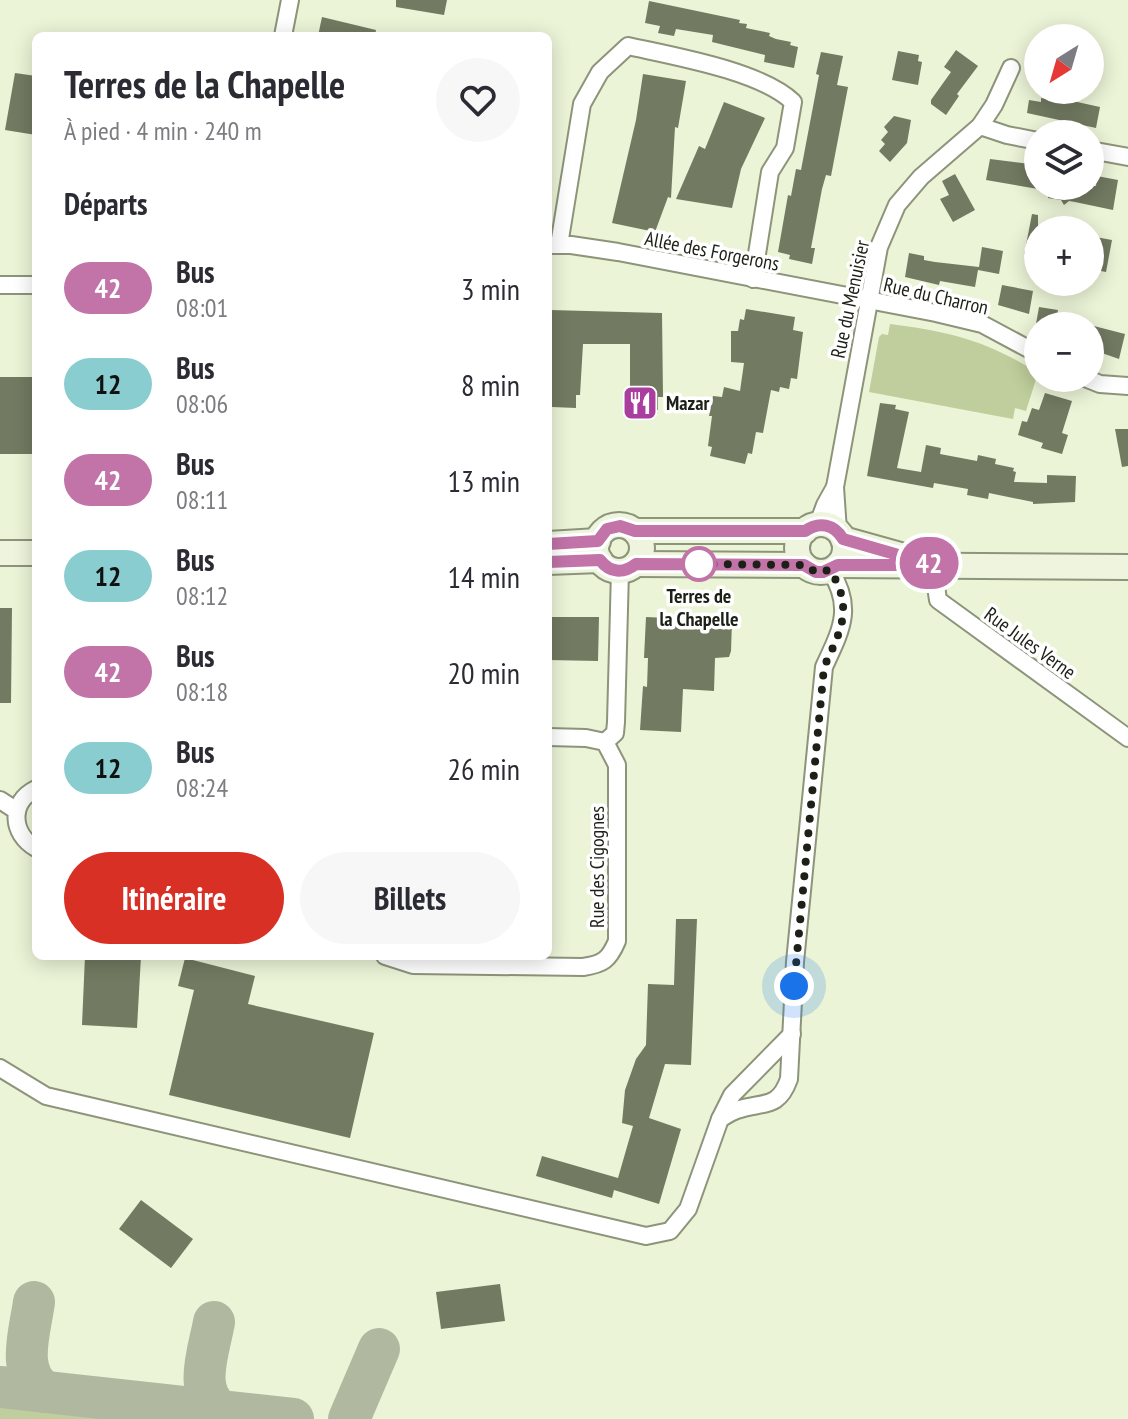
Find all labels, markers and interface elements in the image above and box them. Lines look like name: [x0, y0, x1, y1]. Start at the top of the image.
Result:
north arrow: [1024, 24, 1104, 104]
map controls: [1024, 24, 1104, 392]
button: heart: [436, 58, 520, 142]
text: Terres de la Chapelle: [64, 59, 345, 108]
text: À pied · 4 min · 240 m: [64, 114, 262, 147]
button: layers: [1024, 120, 1104, 200]
text: Départs: [64, 184, 147, 223]
button: +: [1024, 216, 1104, 296]
street label: Allée des Forgerons: [643, 225, 782, 277]
street label: Rue du Menuisier: [825, 237, 875, 360]
text: Bus: [176, 252, 215, 291]
text: 42: [95, 269, 121, 306]
text: 3 min: [461, 269, 520, 308]
street label: Rue du Charron: [881, 271, 991, 321]
text: 08:01: [176, 291, 228, 324]
button: −: [1024, 312, 1104, 392]
text: Bus: [176, 348, 215, 387]
text: 12: [95, 365, 121, 402]
text: 8 min: [461, 365, 520, 404]
restaurant icon: Mazar: [621, 384, 659, 422]
text: 08:06: [176, 387, 228, 420]
place label: Mazar: [666, 390, 709, 416]
text: Bus: [176, 444, 215, 483]
text: 42: [95, 461, 121, 498]
text: 13 min: [447, 461, 520, 500]
text: 08:11: [176, 483, 228, 516]
line badge: 42: [893, 537, 965, 589]
text: Bus: [176, 540, 215, 579]
text: 42: [916, 544, 942, 581]
marker: Terres de la Chapelle: [682, 547, 716, 581]
text: 12: [95, 557, 121, 594]
text: 14 min: [447, 557, 520, 596]
text: 08:12: [176, 579, 228, 612]
place label: Terres de la Chapelle: [659, 583, 739, 632]
street label: Rue Jules Verne: [979, 601, 1081, 685]
text: Bus: [176, 636, 215, 675]
text: 42: [95, 653, 121, 690]
text: 20 min: [447, 653, 520, 692]
text: 08:18: [176, 675, 228, 708]
text: Bus: [176, 732, 215, 771]
text: 12: [95, 749, 121, 786]
text: 26 min: [447, 749, 520, 788]
text: 08:24: [176, 771, 228, 804]
street label: Rue des Cigognes: [584, 806, 610, 928]
button: Itinéraire: [64, 852, 284, 944]
button: Billets: [300, 852, 520, 944]
your location: [774, 966, 814, 1006]

